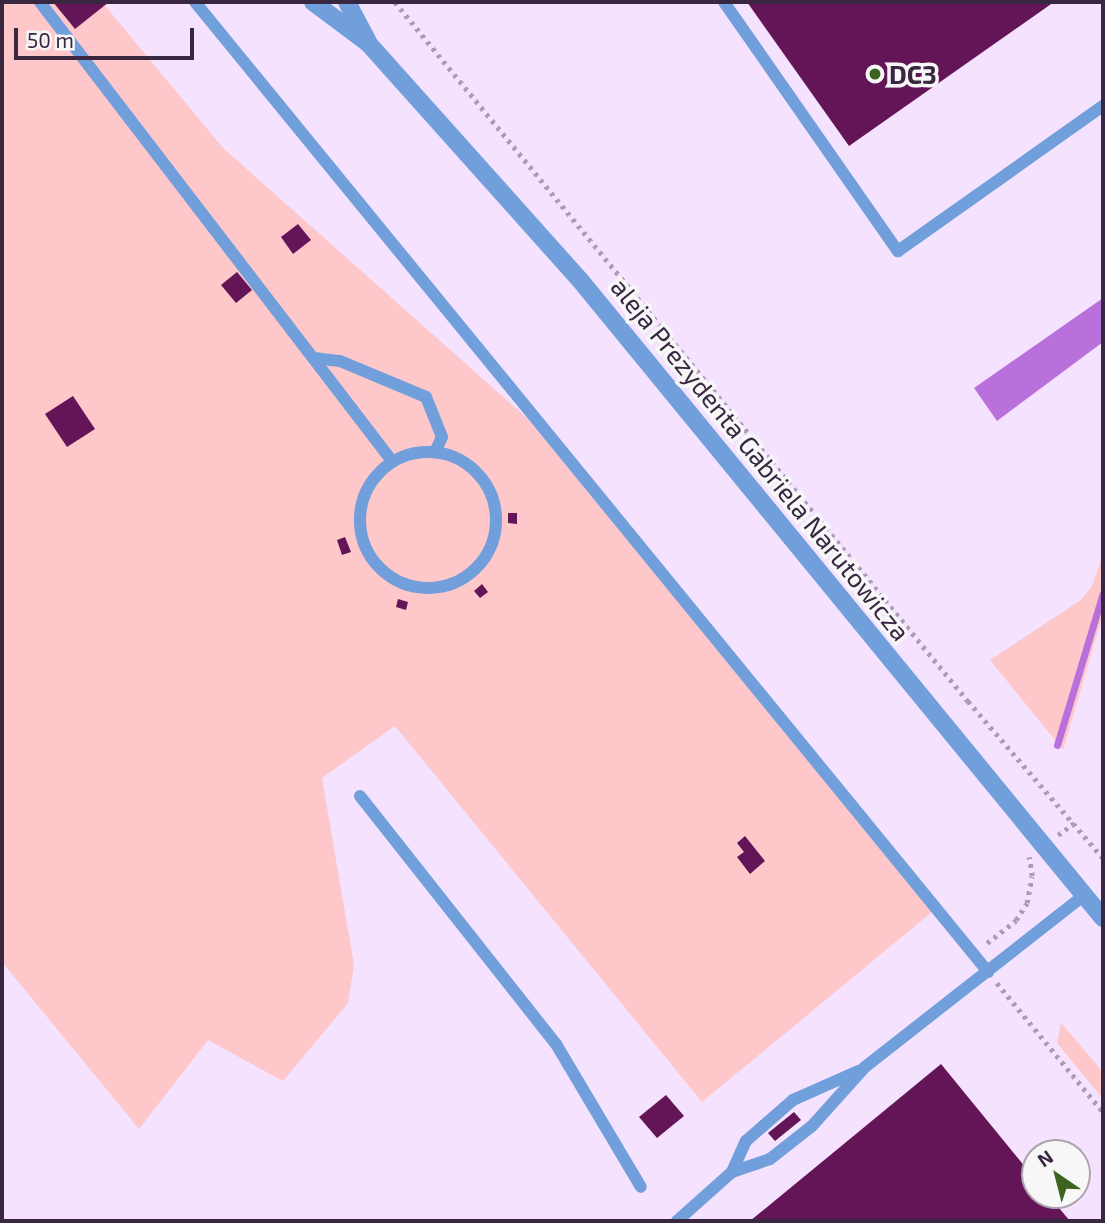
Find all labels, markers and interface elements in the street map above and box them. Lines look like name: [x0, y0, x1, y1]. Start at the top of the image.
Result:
scale bar: [18, 14, 198, 58]
text: 50 m: [27, 27, 74, 52]
place label: DC3: [889, 58, 937, 90]
marker: DC3: [867, 66, 883, 82]
street label: aleja Prezydenta Gabriela Narutowicza: [605, 271, 917, 647]
north arrow: [1021, 1139, 1091, 1209]
text: N: [1033, 1145, 1057, 1171]

